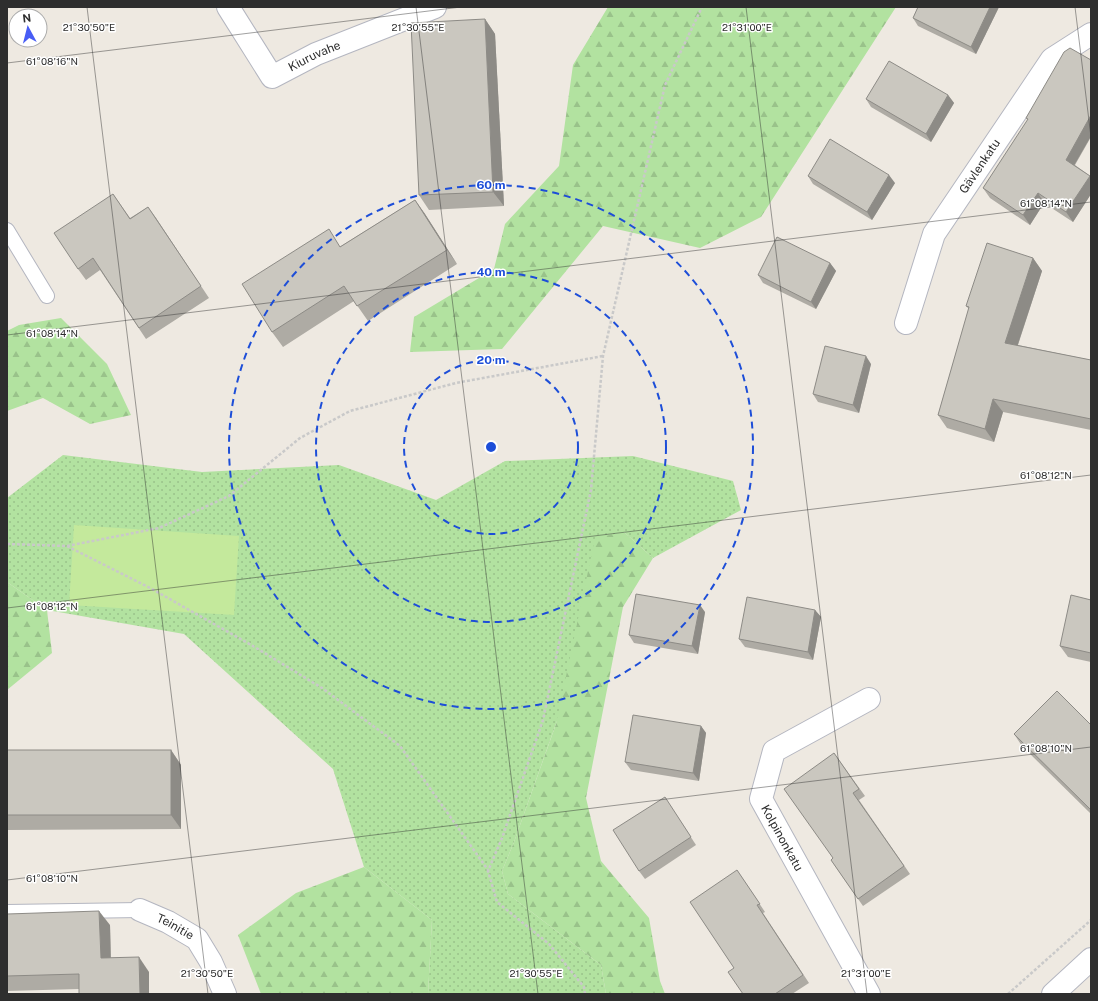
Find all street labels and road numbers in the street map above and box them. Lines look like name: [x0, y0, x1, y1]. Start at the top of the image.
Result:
street label: Kiuruvahe: [286, 38, 343, 74]
street label: Gävlenkatu: [956, 136, 1003, 196]
street label: Kolpinonkatu: [758, 802, 806, 874]
street label: Teinitie: [154, 911, 197, 943]

